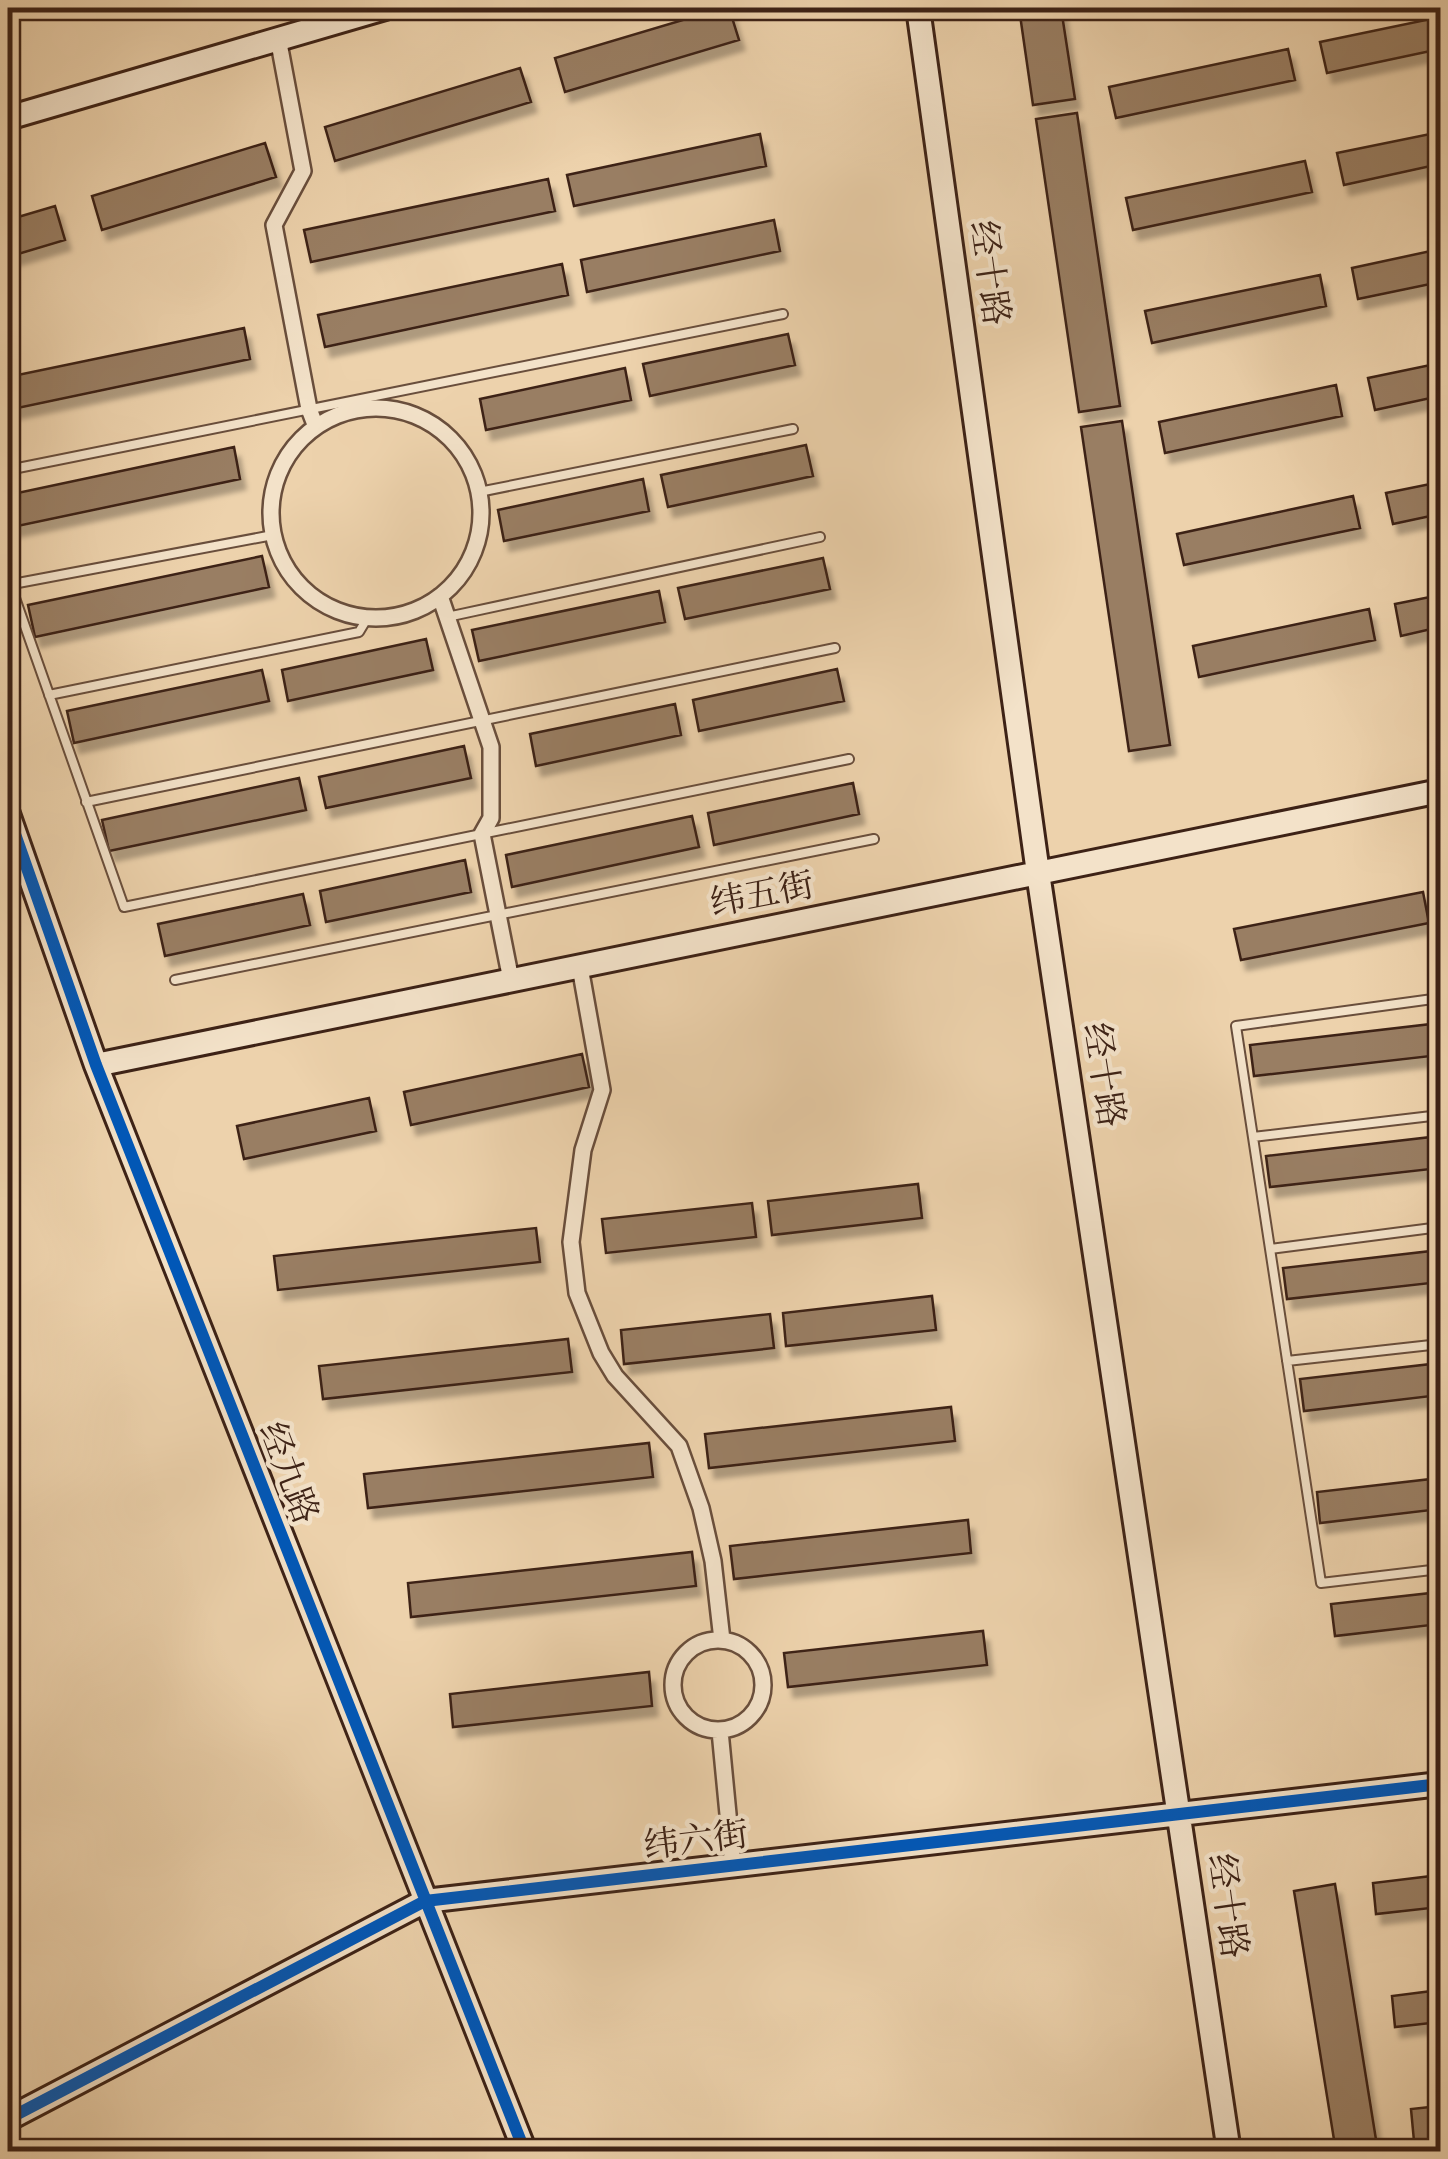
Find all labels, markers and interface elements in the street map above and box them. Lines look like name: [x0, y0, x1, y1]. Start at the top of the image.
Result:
street label: 经十路: [961, 218, 1019, 328]
street label: 纬五街: [706, 863, 818, 925]
street label: 经十路: [1075, 1020, 1133, 1130]
street label: 经九路: [250, 1416, 328, 1530]
street label: 纬六街: [641, 1812, 751, 1868]
street label: 经十路: [1199, 1851, 1257, 1961]

